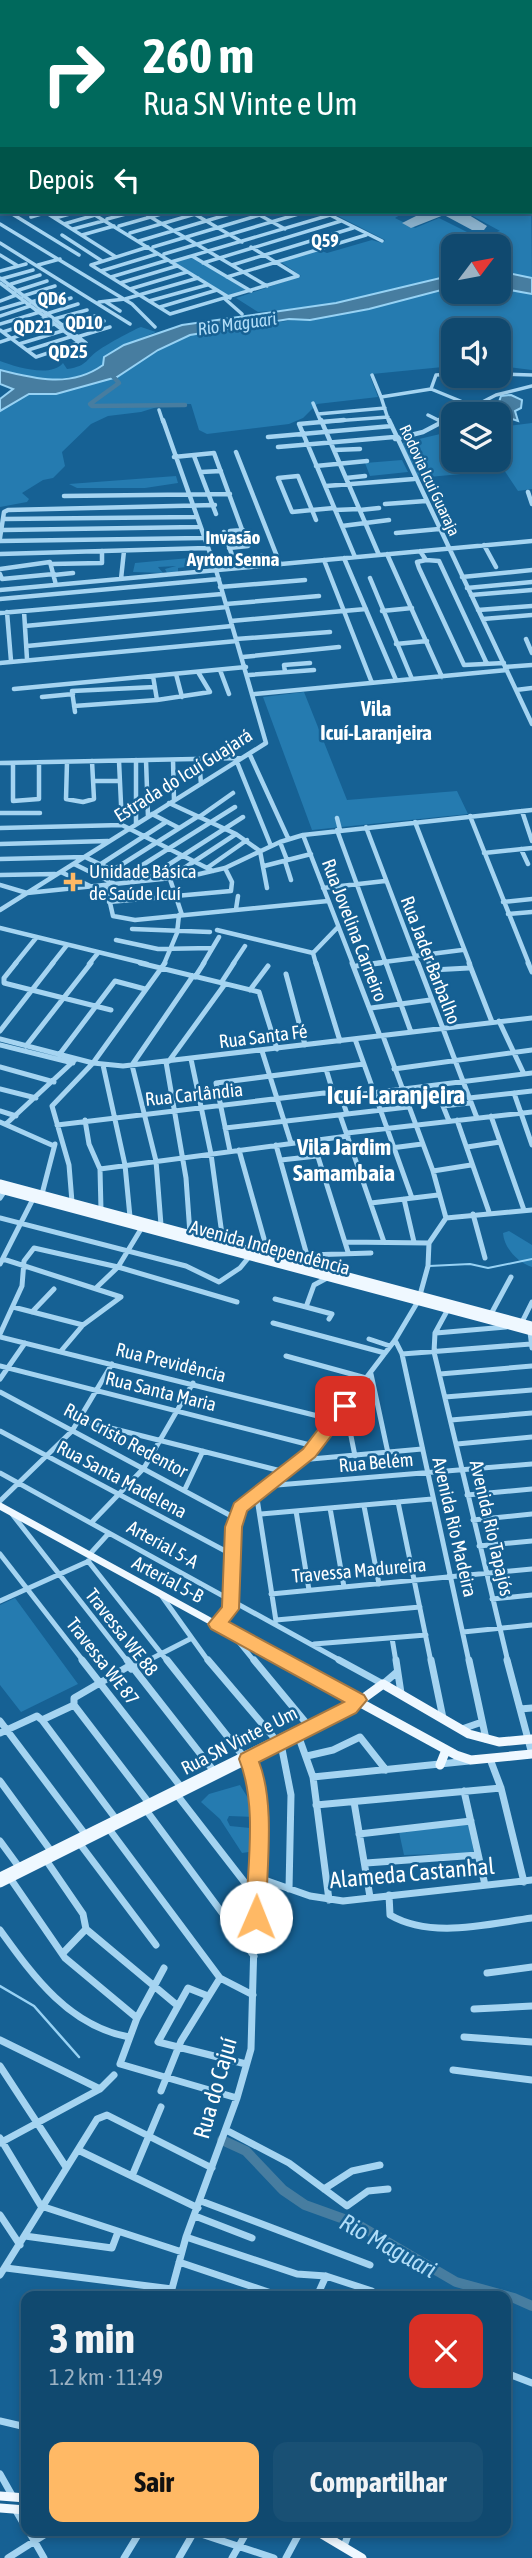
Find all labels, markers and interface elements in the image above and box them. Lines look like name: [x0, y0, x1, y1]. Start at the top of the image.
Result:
text: 260 m: [143, 27, 254, 83]
icon: right: [28, 28, 119, 119]
text: Rua SN Vinte e Um: [143, 85, 358, 122]
icon: left: [108, 161, 146, 199]
text: Depois: [28, 165, 94, 195]
district label: Q59: [311, 230, 339, 251]
north arrow: [441, 234, 511, 304]
map controls: [441, 234, 511, 472]
district label: QD6: [37, 288, 67, 309]
water label: Rio Maguari: [196, 308, 278, 339]
district label: QD10: [65, 312, 103, 333]
district label: QD21: [13, 315, 53, 337]
button: sound: [441, 318, 511, 388]
district label: QD25: [48, 340, 88, 362]
button: layers: [441, 402, 511, 472]
street label: Rodovia Icui Guaraja: [395, 422, 464, 539]
district label: Invasão Ayrton Senna: [186, 526, 279, 570]
district label: Vila Icuí-Laranjeira: [320, 696, 432, 744]
street label: Estrada do Icuí Guajará: [110, 724, 256, 826]
street label: Rua Jovelina Carneiro: [318, 856, 392, 1004]
place label: Unidade Básica de Saúde Icuí: [89, 860, 197, 904]
marker: Unidade Básica de Saúde Icuí: [63, 872, 83, 892]
street label: Rua Jader Barbalho: [396, 893, 466, 1027]
street label: Rua Santa Fé: [218, 1020, 308, 1052]
street label: Rua Carlândia: [144, 1078, 244, 1110]
district label: Icuí-Laranjeira: [327, 1080, 465, 1110]
district label: Vila Jardim Samambaia: [293, 1134, 395, 1186]
street label: Avenida Independência: [187, 1215, 353, 1279]
street label: Rua Previdência: [114, 1338, 228, 1386]
street label: Rua Santa Maria: [103, 1367, 219, 1415]
pin: [315, 1376, 375, 1436]
icon: arrive: [326, 1387, 364, 1425]
street label: Rua Cristo Redentor: [60, 1398, 192, 1482]
street label: Rua Santa Madelena: [53, 1436, 191, 1522]
street label: Rua Belém: [338, 1448, 414, 1476]
street label: Avenida Rio Madeira: [428, 1455, 482, 1599]
street label: Avenida Rio Tapajós: [466, 1458, 518, 1598]
street label: Arterial 5-A: [124, 1515, 203, 1573]
street label: Arterial 5-B: [128, 1551, 208, 1607]
street label: Travessa Madureira: [291, 1553, 427, 1587]
street label: Travessa WE 88: [81, 1584, 163, 1680]
street label: Travessa WE 87: [62, 1613, 144, 1709]
street label: Rua SN Vinte e Um: [177, 1701, 301, 1779]
street label: Alameda Castanhal: [329, 1853, 495, 1893]
position arrow: [219, 1880, 293, 1954]
street label: Rua do Cajuí: [188, 2034, 242, 2142]
water label: Rio Maguari: [335, 2208, 441, 2283]
text: 3 min: [49, 2314, 135, 2362]
button: close: [409, 2314, 483, 2388]
text: 1.2 km · 11:49: [49, 2364, 163, 2390]
button: Sair: [49, 2442, 259, 2522]
button: Compartilhar: [273, 2442, 483, 2522]

